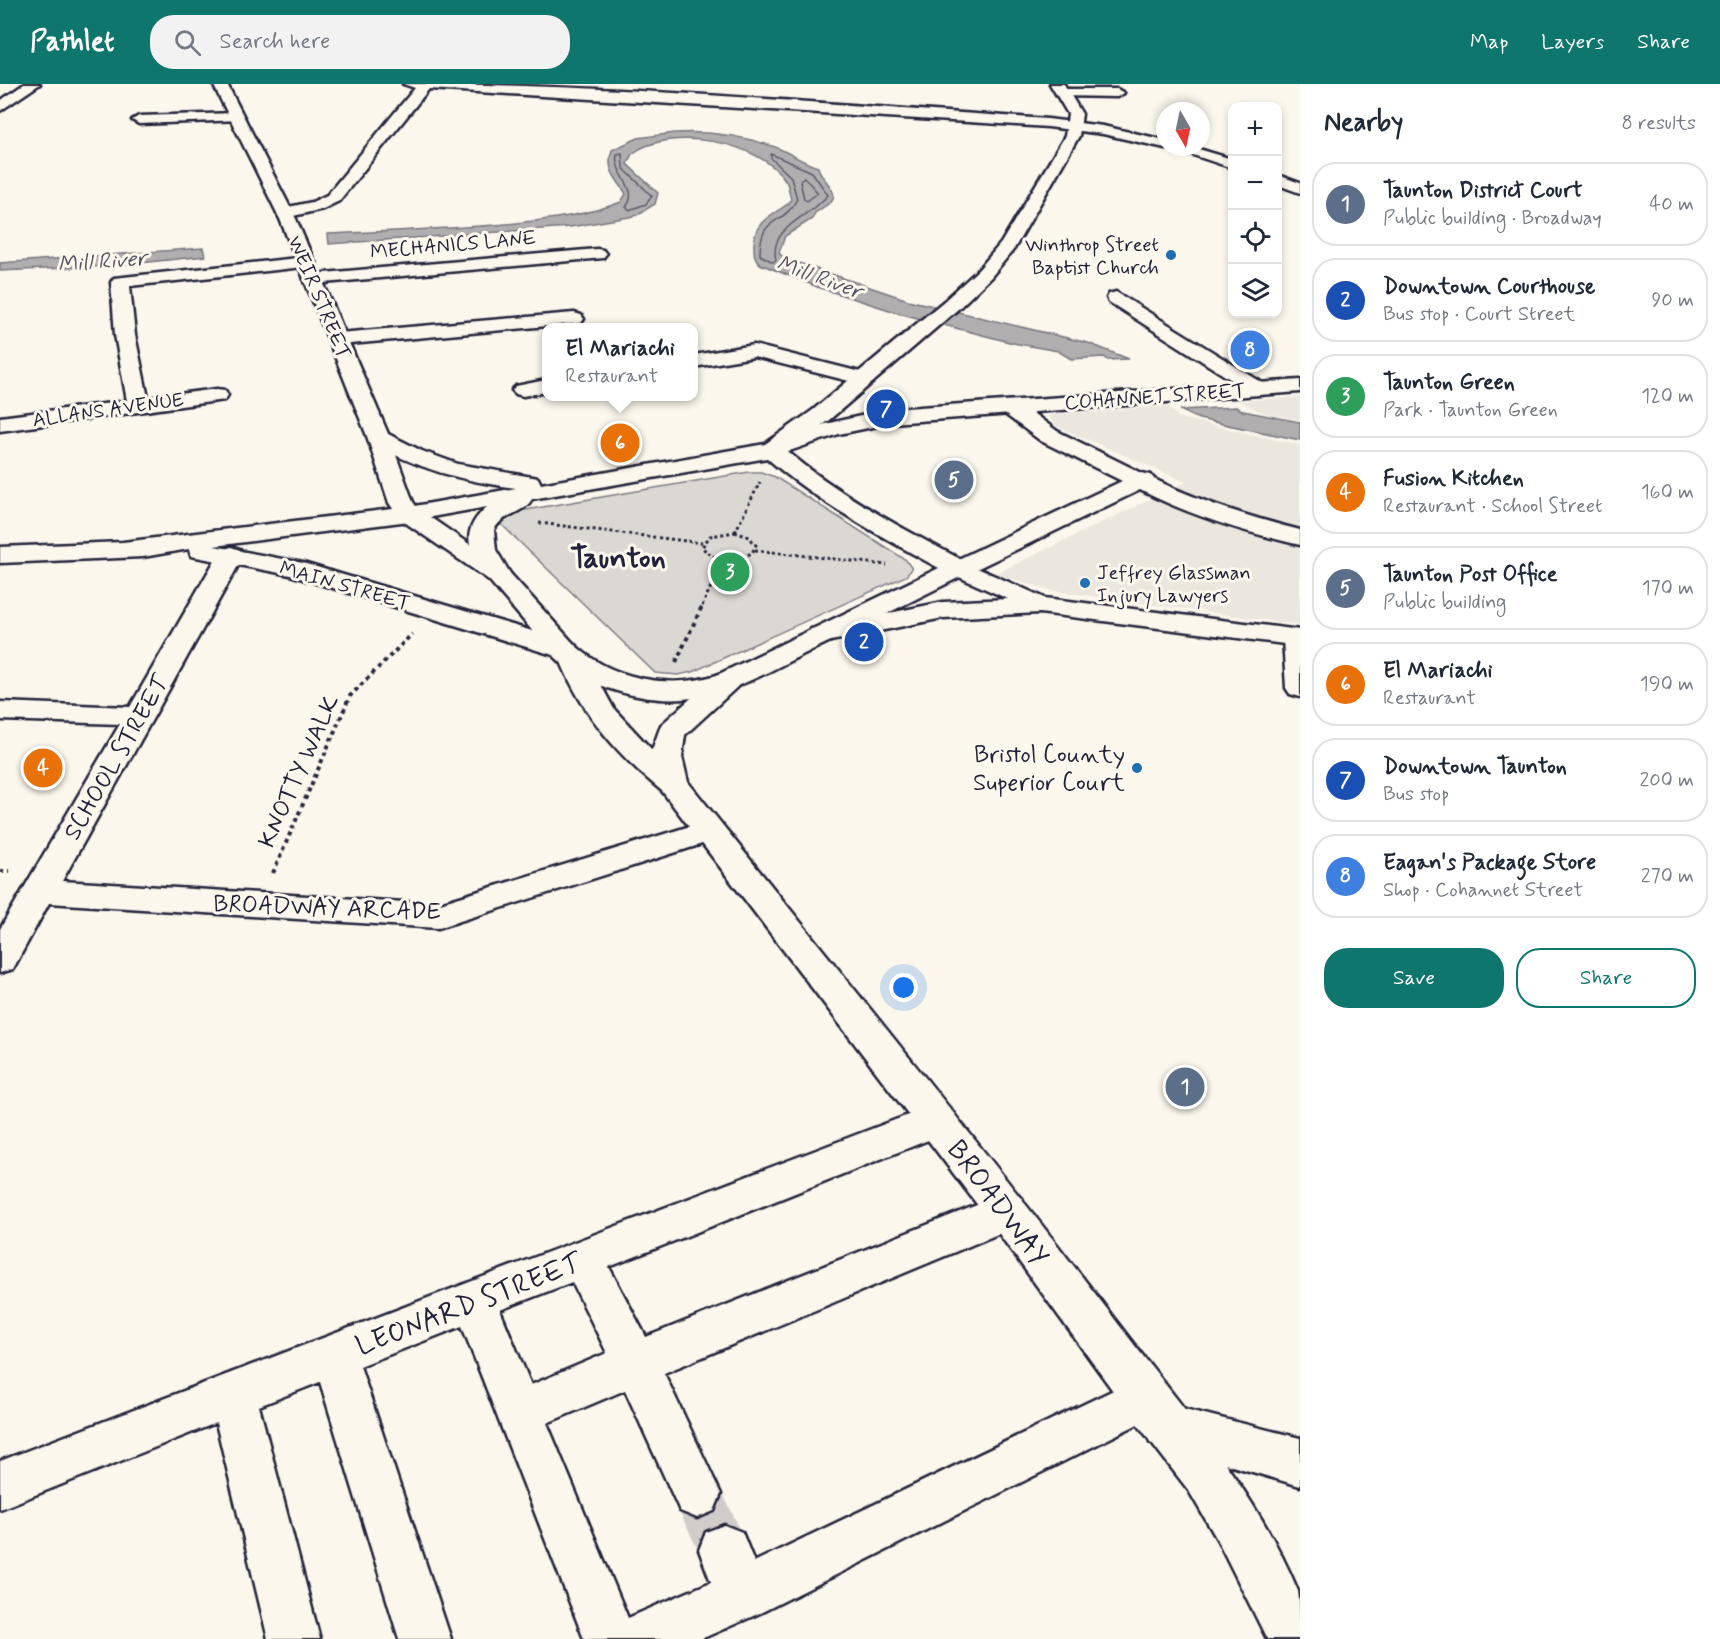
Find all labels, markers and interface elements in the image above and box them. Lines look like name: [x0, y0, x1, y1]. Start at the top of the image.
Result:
search box: [150, 15, 570, 69]
text: Pathlet: [30, 24, 114, 61]
icon: search: [171, 26, 204, 59]
text: Search here: [219, 28, 330, 56]
text: Map: [1470, 28, 1508, 56]
text: Layers: [1541, 28, 1604, 56]
text: Share: [1637, 28, 1690, 56]
north arrow: [1156, 102, 1210, 156]
map controls: [1228, 102, 1282, 318]
button: +: [1228, 102, 1282, 156]
text: Nearby: [1324, 106, 1403, 140]
text: 8 results: [1622, 110, 1696, 137]
button: −: [1228, 156, 1282, 210]
text: Taunton District Court: [1383, 177, 1583, 205]
text: 1: [1341, 191, 1350, 218]
text: 40 m: [1650, 191, 1694, 218]
text: Public building · Broadway: [1383, 205, 1602, 232]
button: locate: [1228, 210, 1282, 264]
street label: MECHANICS LANE: [369, 225, 537, 266]
street label: WEIR STREET: [281, 232, 357, 363]
place label: Winthrop Street Baptist Church: [1025, 232, 1159, 282]
water label: Mill River: [57, 245, 150, 279]
marker: Winthrop Street Baptist Church: [1164, 248, 1178, 262]
water label: Mill River: [773, 250, 868, 307]
button: layers: [1228, 264, 1282, 318]
text: Downtown Courthouse: [1383, 273, 1595, 301]
text: 2: [1341, 287, 1350, 314]
text: 90 m: [1651, 287, 1694, 314]
text: Bus stop · Court Street: [1383, 301, 1575, 328]
popup: [542, 323, 698, 401]
pin: 8: [1230, 328, 1270, 372]
text: El Mariachi: [565, 335, 675, 363]
text: Restaurant: [565, 363, 658, 390]
text: Taunton Green: [1383, 369, 1515, 397]
street label: COHANNET STREET: [1064, 378, 1246, 417]
text: 3: [1341, 383, 1350, 410]
text: 120 m: [1641, 383, 1694, 410]
pin: 7: [866, 386, 906, 432]
street label: ALLANS AVENUE: [31, 387, 186, 434]
text: Park · Taunton Green: [1383, 397, 1558, 424]
pin: 6: [600, 420, 640, 466]
pin: 5: [934, 458, 974, 502]
text: Fusion Kitchen: [1383, 465, 1524, 493]
text: 4: [1340, 479, 1351, 506]
text: 160 m: [1641, 479, 1694, 506]
text: Restaurant · School Street: [1383, 493, 1602, 520]
district label: Taunton: [570, 539, 666, 578]
pin: 3: [710, 550, 750, 594]
street label: MAIN STREET: [276, 555, 413, 618]
place label: Jeffrey Glassman Injury Lawyers: [1097, 560, 1251, 610]
text: Taunton Post Office: [1383, 561, 1558, 589]
text: 5: [1340, 575, 1352, 602]
text: 170 m: [1642, 575, 1694, 602]
marker: Jeffrey Glassman Injury Lawyers: [1078, 576, 1092, 590]
text: Public building: [1383, 589, 1506, 616]
pin: 2: [844, 620, 884, 664]
text: El Mariachi: [1383, 657, 1493, 685]
street label: SCHOOL STREET: [57, 669, 177, 846]
text: 6: [1340, 671, 1351, 698]
text: 190 m: [1640, 671, 1694, 698]
text: Restaurant: [1383, 685, 1476, 712]
street label: KNOTTY WALK: [252, 690, 347, 853]
place label: Bristol County Superior Court: [973, 740, 1125, 799]
pin: 4: [24, 746, 63, 790]
text: Downtown Taunton: [1383, 753, 1567, 781]
marker: Bristol County Superior Court: [1130, 761, 1144, 775]
text: 7: [1339, 767, 1352, 794]
text: 200 m: [1639, 767, 1694, 794]
text: Bus stop: [1383, 781, 1449, 808]
text: Eagan's Package Store: [1383, 849, 1596, 877]
text: 8: [1340, 863, 1351, 890]
text: 270 m: [1641, 863, 1694, 890]
text: Shop · Cohannet Street: [1383, 877, 1583, 904]
street label: BROADWAY ARCADE: [213, 889, 441, 928]
button: Save: [1324, 948, 1504, 1008]
button: Share: [1516, 948, 1696, 1008]
your location: [889, 973, 918, 1002]
pin: 1: [1166, 1064, 1204, 1110]
street label: BROADWAY: [938, 1133, 1057, 1274]
street label: LEONARD STREET: [351, 1245, 588, 1365]

